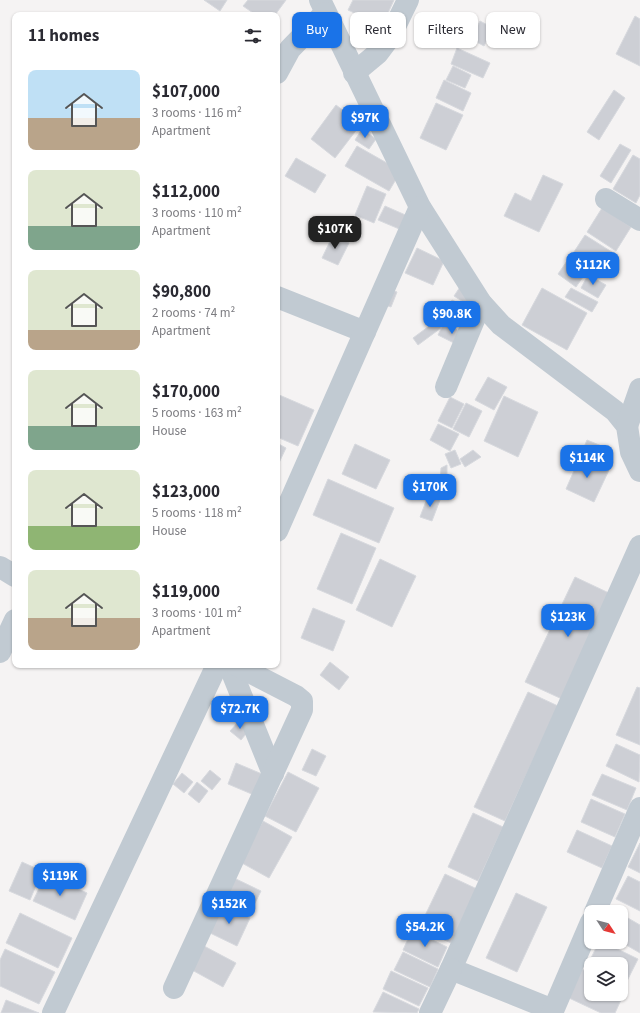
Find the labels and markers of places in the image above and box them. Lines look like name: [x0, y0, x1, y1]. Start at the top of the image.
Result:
pin: $97K: [341, 105, 389, 139]
pin: $107K: [307, 216, 363, 250]
pin: $112K: [565, 252, 621, 286]
pin: $90.8K: [419, 301, 485, 335]
pin: $114K: [559, 445, 615, 479]
pin: $170K: [402, 474, 458, 508]
pin: $123K: [540, 604, 596, 638]
pin: $72.7K: [207, 696, 273, 730]
pin: $119K: [32, 863, 88, 897]
pin: $152K: [201, 891, 257, 925]
pin: $54.2K: [392, 914, 458, 948]

